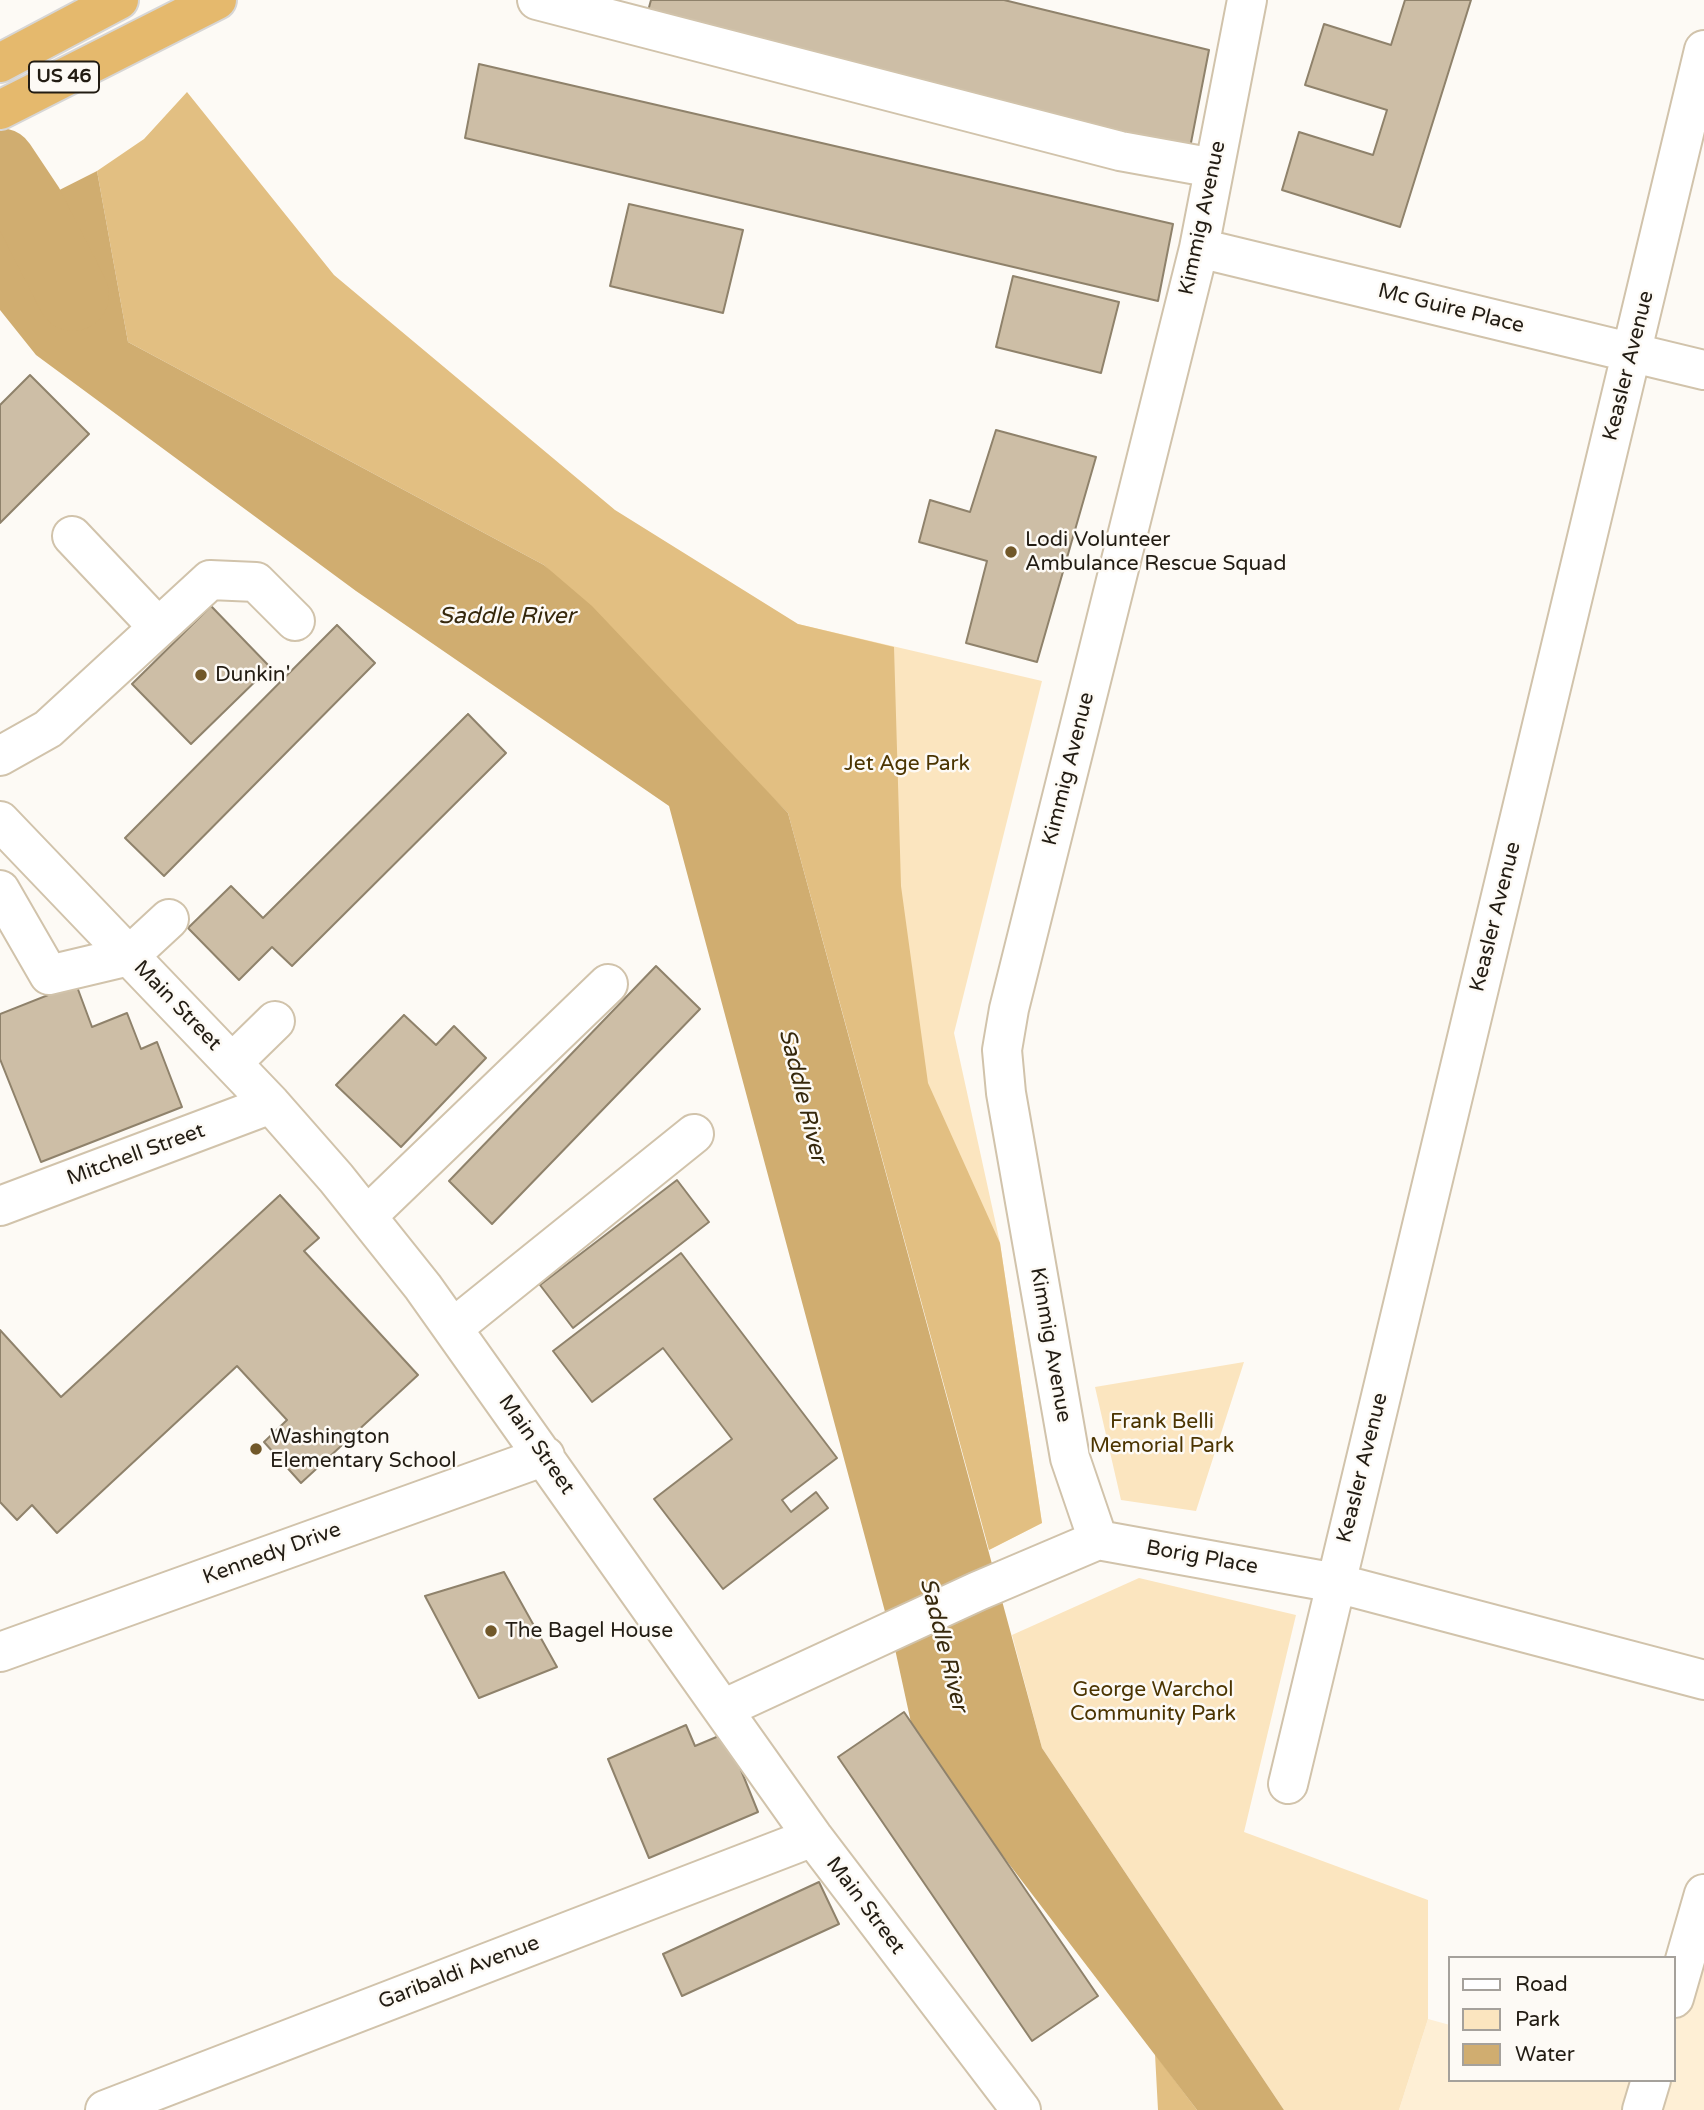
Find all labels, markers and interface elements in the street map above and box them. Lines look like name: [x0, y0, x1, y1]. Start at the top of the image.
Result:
road number: US 46: [29, 61, 99, 92]
street label: Kimmig Avenue: [1174, 139, 1232, 297]
street label: Mc Guire Place: [1375, 279, 1527, 339]
street label: Keasler Avenue: [1598, 288, 1660, 444]
place label: Lodi Volunteer Ambulance Rescue Squad: [1025, 527, 1286, 577]
marker: Lodi Volunteer Ambulance Rescue Squad: [1003, 544, 1019, 560]
water label: Saddle River: [439, 603, 575, 631]
place label: Dunkin': [215, 662, 290, 688]
marker: Dunkin': [193, 667, 209, 683]
street label: Kimmig Avenue: [1038, 690, 1100, 848]
park label: Jet Age Park: [844, 751, 970, 777]
street label: Keasler Avenue: [1465, 839, 1527, 995]
street label: Main Street: [128, 956, 226, 1056]
water label: Saddle River: [772, 1026, 832, 1166]
street label: Mitchell Street: [64, 1118, 208, 1192]
street label: Kimmig Avenue: [1024, 1266, 1076, 1424]
street label: Main Street: [493, 1390, 579, 1500]
street label: Keasler Avenue: [1332, 1390, 1394, 1546]
park label: Frank Belli Memorial Park: [1090, 1409, 1234, 1459]
place label: Washington Elementary School: [270, 1424, 457, 1474]
marker: Washington Elementary School: [248, 1441, 264, 1457]
street label: Kennedy Drive: [200, 1517, 344, 1591]
street label: Borig Place: [1144, 1536, 1260, 1580]
water label: Saddle River: [913, 1575, 973, 1715]
place label: The Bagel House: [505, 1618, 673, 1644]
marker: The Bagel House: [483, 1623, 499, 1639]
park label: George Warchol Community Park: [1070, 1677, 1236, 1727]
street label: Main Street: [820, 1852, 910, 1960]
street label: Garibaldi Avenue: [375, 1931, 543, 2015]
legend: [1448, 1956, 1676, 2082]
text: Road: [1515, 1972, 1568, 1997]
text: Park: [1515, 2007, 1560, 2032]
text: Water: [1515, 2042, 1575, 2067]

